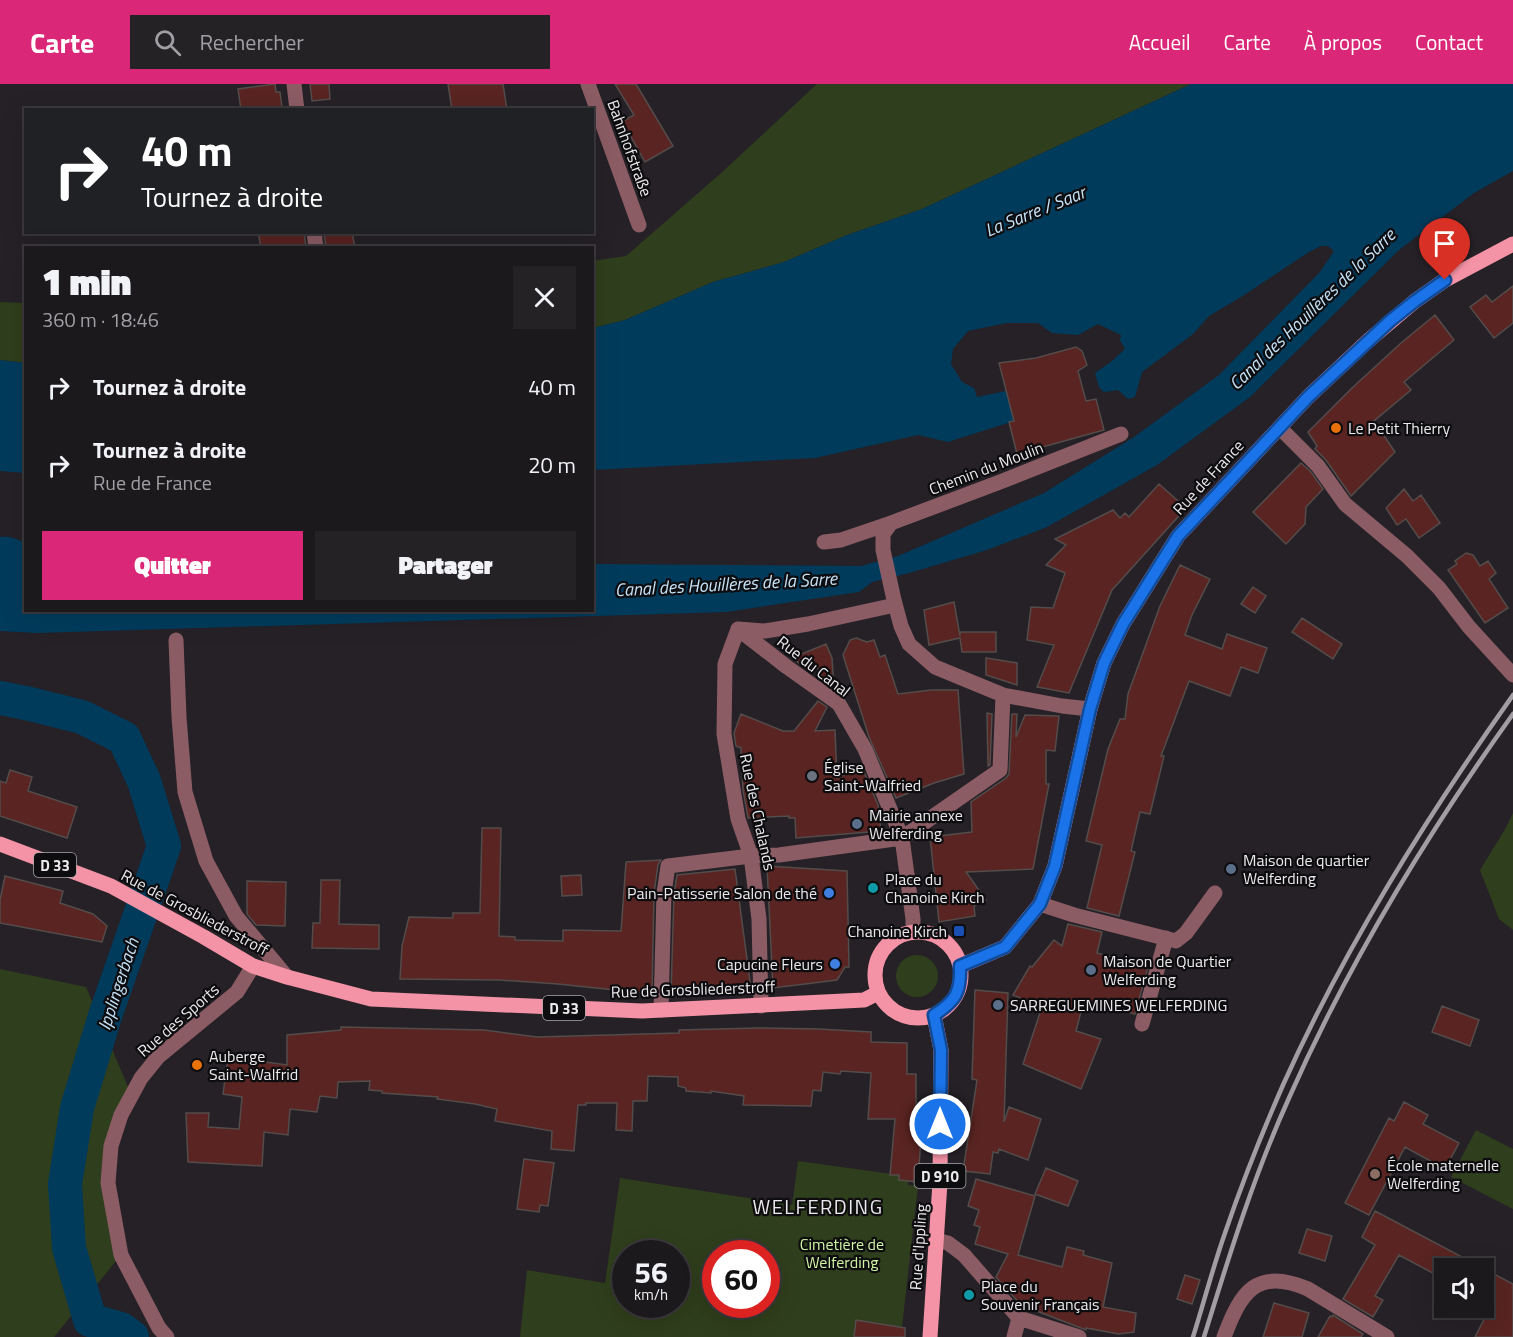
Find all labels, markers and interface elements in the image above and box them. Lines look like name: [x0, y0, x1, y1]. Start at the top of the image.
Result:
search box: [130, 15, 550, 69]
text: Carte: [30, 21, 94, 64]
text: Rechercher: [199, 25, 304, 59]
icon: search: [151, 26, 184, 59]
text: Accueil: [1129, 26, 1191, 58]
text: Carte: [1224, 26, 1271, 58]
text: À propos: [1304, 26, 1382, 58]
text: Contact: [1415, 26, 1483, 58]
street label: Bahnhofstraße: [601, 96, 659, 200]
text: 40 m: [141, 118, 233, 182]
icon: right: [42, 132, 120, 210]
text: Tournez à droite: [141, 176, 323, 217]
water label: La Sarre / Saar: [981, 178, 1091, 243]
pin: [1419, 218, 1470, 280]
water label: Canal des Houillères de la Sarre: [1223, 221, 1403, 396]
icon: arrive: [1428, 227, 1461, 260]
text: 1 min: [42, 254, 131, 309]
button: close: [513, 266, 576, 329]
text: 360 m · 18:46: [42, 304, 159, 335]
text: Tournez à droite: [93, 370, 246, 404]
text: 40 m: [528, 370, 576, 404]
icon: right: [42, 371, 75, 404]
place label: Le Petit Thierry: [1348, 416, 1451, 440]
marker: Le Petit Thierry: [1329, 421, 1343, 435]
text: Tournez à droite: [93, 433, 246, 467]
street label: Rue de France: [1167, 434, 1249, 520]
street label: Chemin du Moulin: [925, 435, 1047, 501]
text: 20 m: [528, 448, 576, 482]
icon: right: [42, 449, 75, 482]
text: Rue de France: [93, 467, 212, 498]
button: Quitter: [42, 531, 303, 600]
button: Partager: [315, 531, 576, 600]
water label: Canal des Houillères de la Sarre: [614, 565, 839, 603]
street label: Rue du Canal: [772, 630, 856, 702]
street label: Rue des Chalands: [734, 751, 782, 873]
place label: Église Saint-Walfried: [824, 755, 921, 797]
marker: Église Saint-Walfried: [805, 769, 819, 783]
place label: Mairie annexe Welferding: [869, 803, 963, 845]
marker: Mairie annexe Welferding: [850, 817, 864, 831]
place label: Maison de quartier Welferding: [1243, 848, 1370, 890]
road number: D 33: [34, 853, 76, 877]
marker: Maison de quartier Welferding: [1224, 862, 1238, 876]
street label: Rue de Grosbliederstroff: [117, 863, 274, 961]
place label: Place du Chanoine Kirch: [885, 867, 985, 909]
place label: Pain-Patisserie Salon de thé: [627, 881, 817, 905]
marker: Place du Chanoine Kirch: [866, 881, 880, 895]
marker: Pain-Patisserie Salon de thé: [822, 886, 836, 900]
place label: Chanoine Kirch: [847, 919, 947, 943]
marker: Chanoine Kirch: [952, 924, 966, 938]
water label: Ipplingerbach: [90, 934, 146, 1034]
place label: Maison de Quartier Welferding: [1103, 949, 1232, 991]
place label: Capucine Fleurs: [717, 952, 823, 976]
marker: Capucine Fleurs: [828, 957, 842, 971]
marker: Maison de Quartier Welferding: [1084, 963, 1098, 977]
street label: Rue de Grosbliederstroff: [610, 974, 776, 1004]
street label: Rue des Sports: [132, 978, 224, 1062]
place label: SARREGUEMINES WELFERDING: [1010, 993, 1227, 1017]
road number: D 33: [543, 996, 585, 1020]
marker: SARREGUEMINES WELFERDING: [991, 998, 1005, 1012]
place label: Auberge Saint-Walfrid: [209, 1044, 298, 1086]
marker: Auberge Saint-Walfrid: [190, 1058, 204, 1072]
position arrow: [908, 1092, 972, 1156]
place label: École maternelle Welferding: [1387, 1153, 1499, 1195]
road number: D 910: [914, 1164, 966, 1188]
marker: École maternelle Welferding: [1368, 1167, 1382, 1181]
district label: WELFERDING: [753, 1191, 883, 1222]
street label: Rue d'Ippling: [903, 1203, 933, 1291]
park label: Cimetière de Welferding: [800, 1232, 884, 1274]
speed limit sign: 60: [702, 1240, 780, 1318]
text: 56: [634, 1249, 668, 1295]
map controls: [1434, 1258, 1494, 1318]
button: sound: [1434, 1258, 1494, 1318]
place label: Place du Souvenir Français: [981, 1274, 1100, 1316]
text: km/h: [634, 1283, 668, 1306]
marker: Place du Souvenir Français: [962, 1288, 976, 1302]

